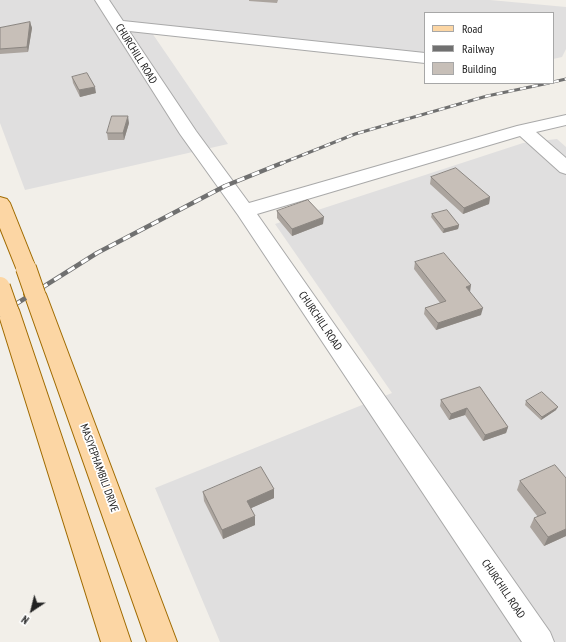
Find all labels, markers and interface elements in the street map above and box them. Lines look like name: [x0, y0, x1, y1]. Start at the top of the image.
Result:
legend: [424, 12, 554, 84]
text: Road: [462, 21, 482, 36]
street label: CHURCHILL ROAD: [112, 22, 160, 86]
text: Railway: [462, 41, 494, 56]
text: Building: [462, 61, 497, 76]
street label: CHURCHILL ROAD: [295, 289, 345, 353]
street label: MASIYEPHAMBILI DRIVE: [77, 422, 121, 514]
street label: CHURCHILL ROAD: [478, 557, 528, 621]
north arrow: [12, 590, 52, 630]
text: N: [19, 612, 32, 627]

